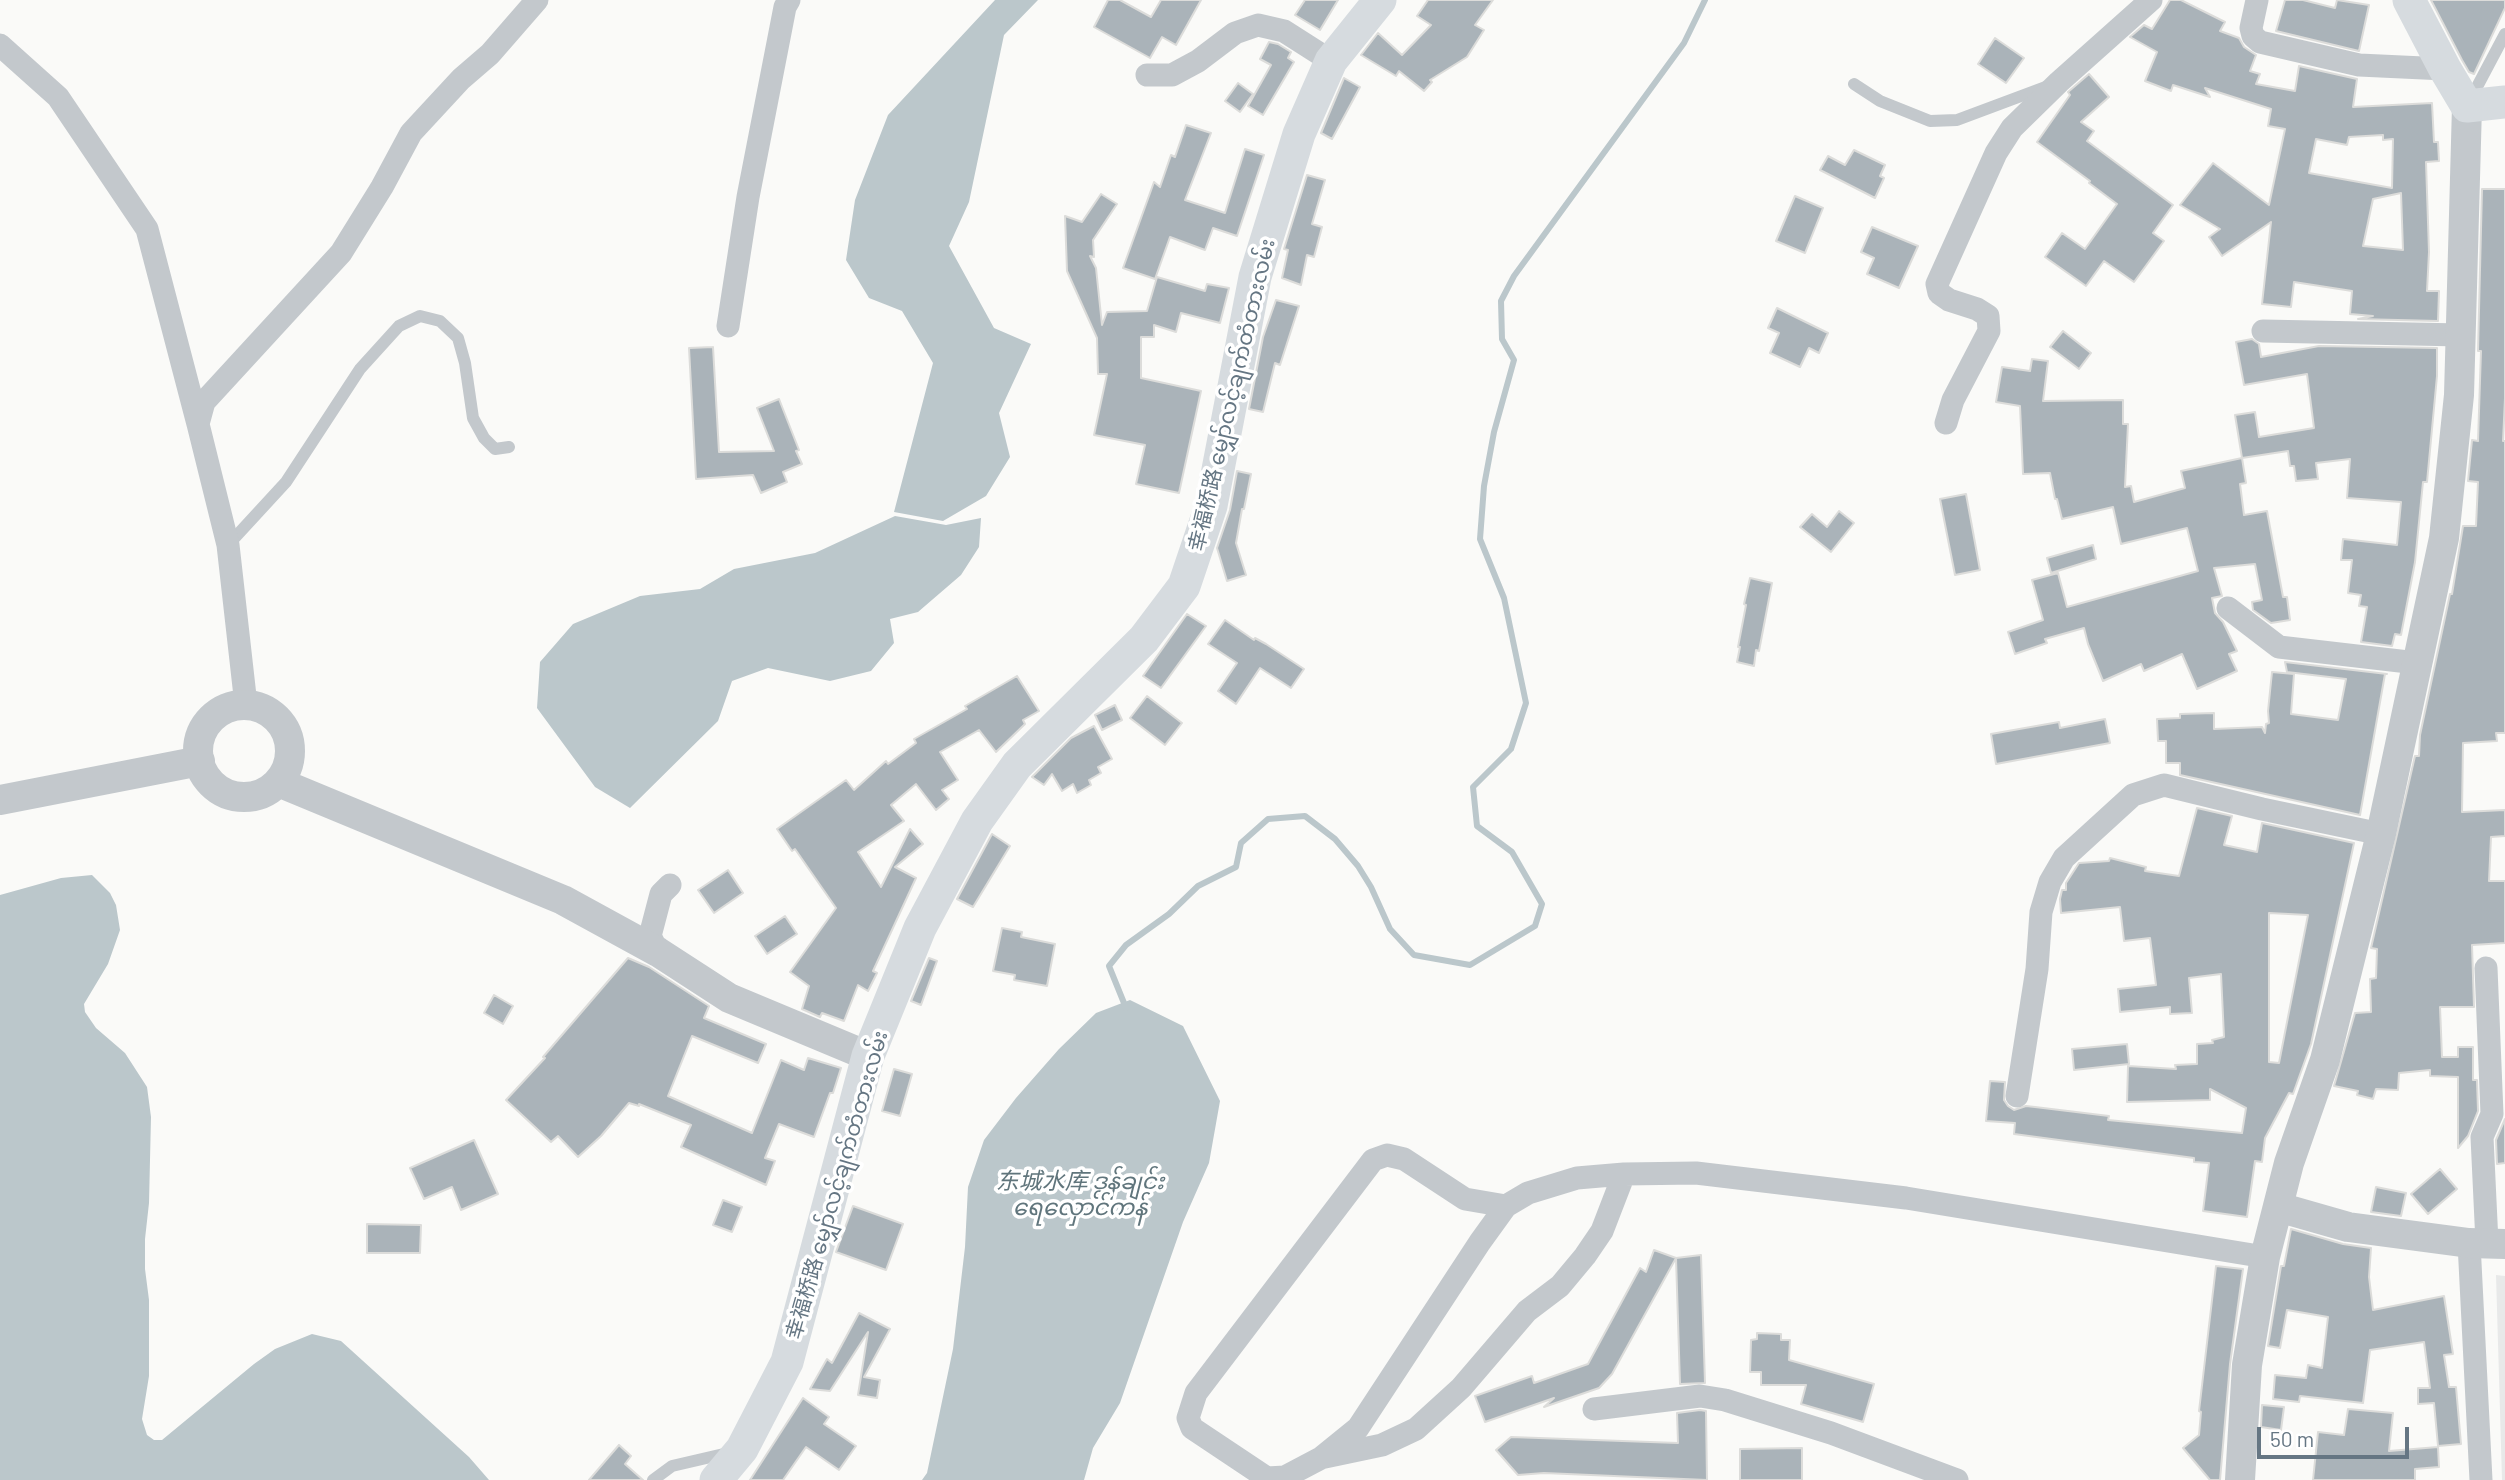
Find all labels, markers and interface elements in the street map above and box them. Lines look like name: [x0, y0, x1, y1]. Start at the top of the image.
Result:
street label: 幸福桥路 မျှော်လင့်ချက်တံတားလမ်း: [1184, 236, 1280, 554]
street label: 幸福桥路 မျှော်လင့်ချက်တံတားလမ်း: [781, 1028, 893, 1342]
water label: 东城水库 ဒွန်ချင်း ရေလှောင်ကန်: [996, 1167, 1164, 1221]
scale bar: [2260, 1414, 2412, 1458]
text: 50 m: [2270, 1426, 2314, 1451]

